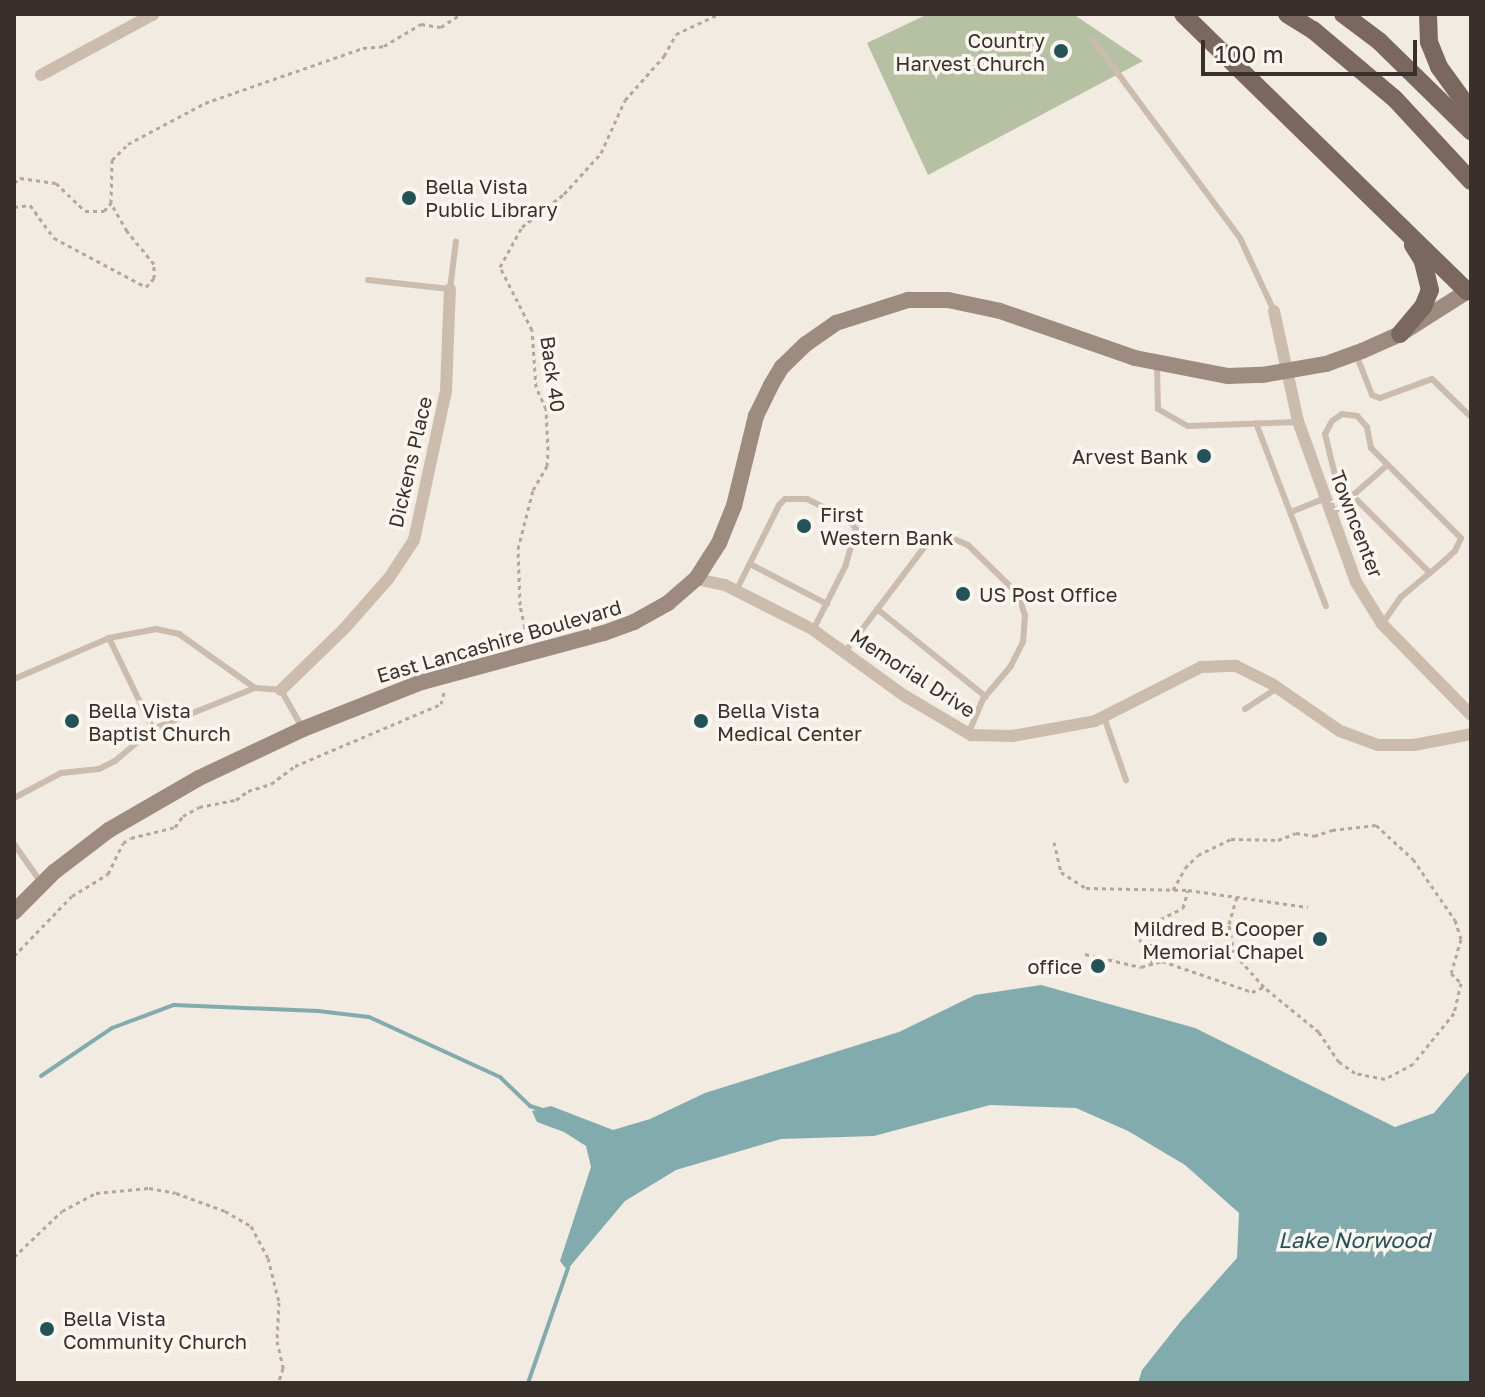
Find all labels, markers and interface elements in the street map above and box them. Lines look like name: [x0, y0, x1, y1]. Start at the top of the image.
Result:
scale bar: [1205, 24, 1421, 74]
place label: Country Harvest Church: [895, 28, 1045, 75]
text: 100 m: [1215, 39, 1284, 68]
marker: Country Harvest Church: [1052, 42, 1070, 60]
place label: Bella Vista Public Library: [425, 174, 558, 221]
marker: Bella Vista Public Library: [400, 189, 418, 207]
street label: Back 40: [536, 334, 570, 414]
street label: Dickens Place: [383, 394, 437, 530]
place label: Arvest Bank: [1072, 444, 1188, 468]
marker: Arvest Bank: [1195, 447, 1213, 465]
street label: Towncenter: [1326, 467, 1388, 581]
place label: First Western Bank: [820, 502, 954, 549]
marker: First Western Bank: [795, 517, 813, 535]
place label: US Post Office: [979, 582, 1117, 606]
marker: US Post Office: [954, 585, 972, 603]
street label: East Lancashire Boulevard: [374, 595, 624, 687]
street label: Memorial Drive: [846, 624, 980, 722]
place label: Bella Vista Baptist Church: [88, 698, 231, 745]
place label: Bella Vista Medical Center: [717, 698, 862, 745]
marker: Bella Vista Baptist Church: [63, 712, 81, 730]
marker: Bella Vista Medical Center: [692, 712, 710, 730]
place label: Mildred B. Cooper Memorial Chapel: [1133, 916, 1304, 963]
marker: Mildred B. Cooper Memorial Chapel: [1311, 930, 1329, 948]
place label: office: [1028, 954, 1082, 978]
marker: office: [1089, 957, 1107, 975]
water label: Lake Norwood: [1278, 1227, 1430, 1253]
place label: Bella Vista Community Church: [63, 1306, 247, 1353]
marker: Bella Vista Community Church: [38, 1320, 56, 1338]

